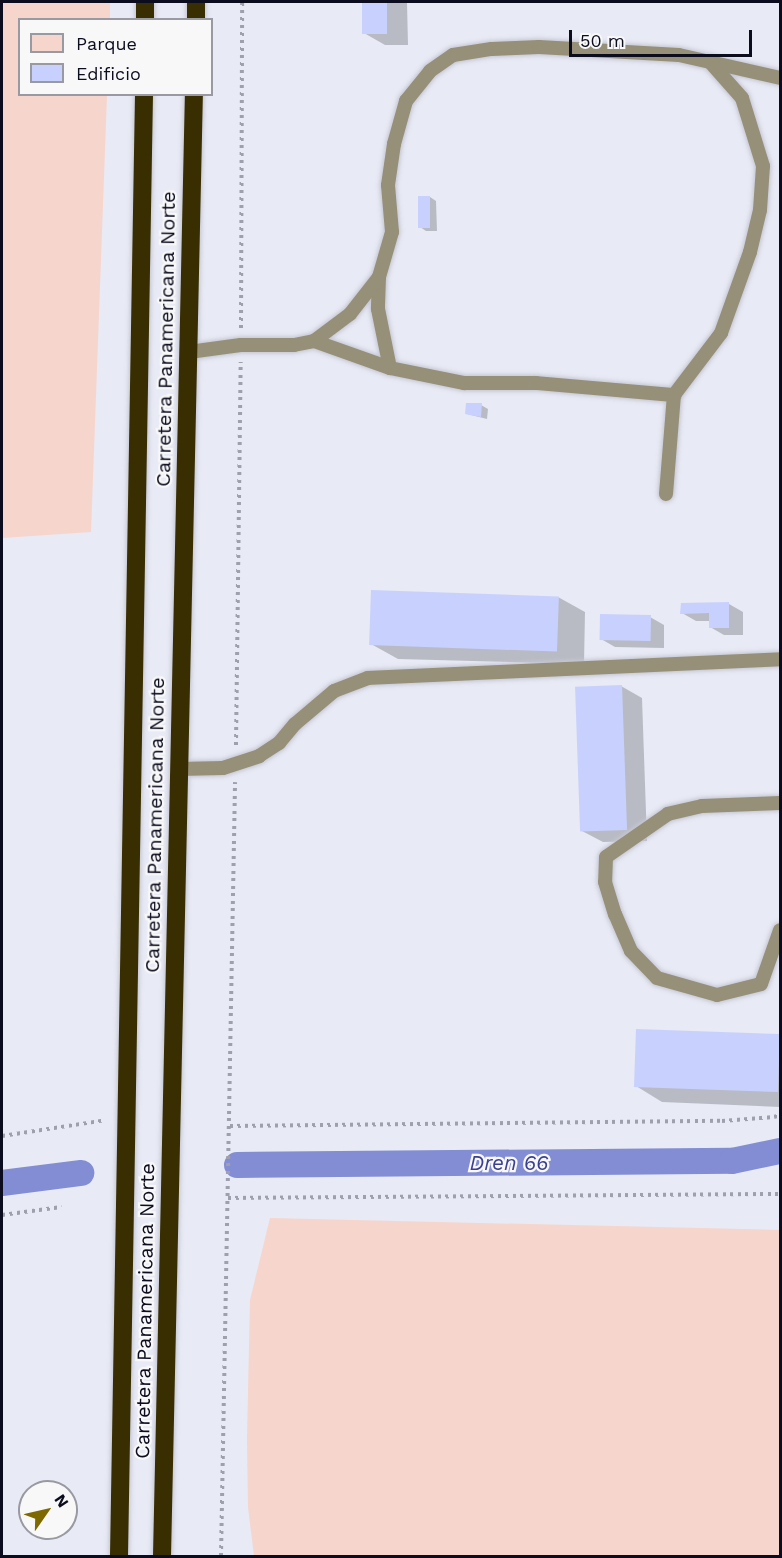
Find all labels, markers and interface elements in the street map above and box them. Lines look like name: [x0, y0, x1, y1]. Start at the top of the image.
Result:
legend: [18, 18, 213, 96]
scale bar: [572, 18, 755, 56]
text: 50 m: [580, 30, 625, 51]
text: Parque: [76, 33, 137, 54]
text: Edificio: [76, 63, 141, 84]
street label: Carretera Panamericana Norte: [151, 191, 181, 487]
street label: Carretera Panamericana Norte: [140, 677, 170, 973]
water label: Dren 66: [470, 1150, 548, 1176]
street label: Carretera Panamericana Norte: [130, 1163, 160, 1459]
north arrow: [18, 1480, 78, 1540]
text: N: [50, 1491, 73, 1511]

